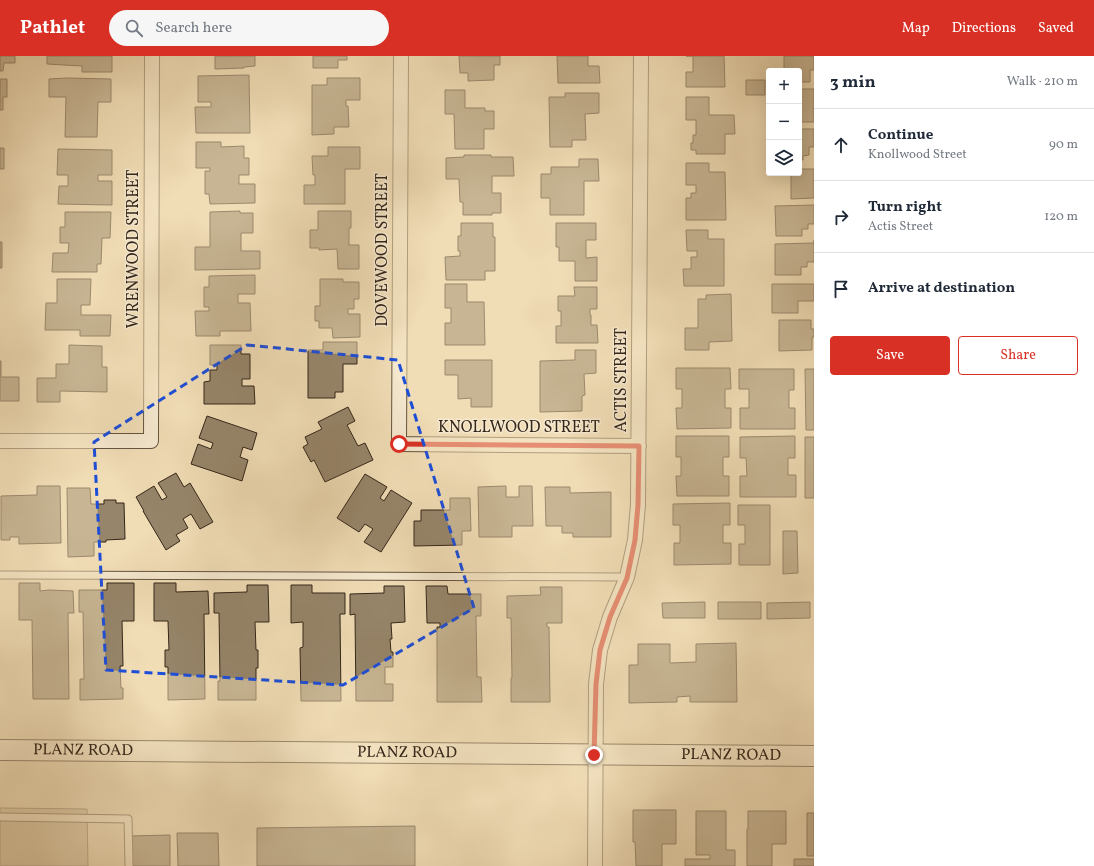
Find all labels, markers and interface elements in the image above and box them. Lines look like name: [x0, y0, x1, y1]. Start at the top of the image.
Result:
search box: [109, 10, 389, 46]
text: Pathlet: [20, 15, 85, 41]
icon: search: [123, 17, 145, 39]
text: Search here: [155, 18, 232, 39]
text: Map: [902, 19, 930, 38]
text: Directions: [952, 19, 1016, 38]
text: Saved: [1038, 19, 1074, 38]
map controls: [766, 68, 802, 176]
button: +: [766, 68, 802, 104]
text: 3 min: [830, 71, 876, 94]
text: Walk · 210 m: [1007, 73, 1078, 91]
button: −: [766, 104, 802, 140]
text: Continue: [868, 125, 933, 146]
icon: ahead: [830, 134, 852, 156]
text: 90 m: [1049, 136, 1078, 154]
button: layers: [766, 140, 802, 176]
text: Knollwood Street: [868, 146, 967, 164]
street label: WRENWOOD STREET: [123, 170, 145, 328]
street label: DOVEWOOD STREET: [372, 173, 394, 327]
text: Turn right: [868, 197, 942, 218]
icon: right: [830, 206, 852, 228]
text: 120 m: [1044, 208, 1078, 226]
text: Actis Street: [868, 218, 933, 236]
icon: arrive: [830, 278, 852, 300]
text: Arrive at destination: [868, 278, 1015, 299]
street label: ACTIS STREET: [611, 328, 633, 432]
button: Save: [830, 336, 950, 375]
button: Share: [958, 336, 1078, 375]
street label: KNOLLWOOD STREET: [438, 417, 600, 439]
route start: [390, 435, 408, 453]
street label: PLANZ ROAD: [33, 739, 133, 762]
street label: PLANZ ROAD: [357, 742, 457, 764]
street label: PLANZ ROAD: [681, 744, 781, 767]
route end: [585, 746, 603, 764]

